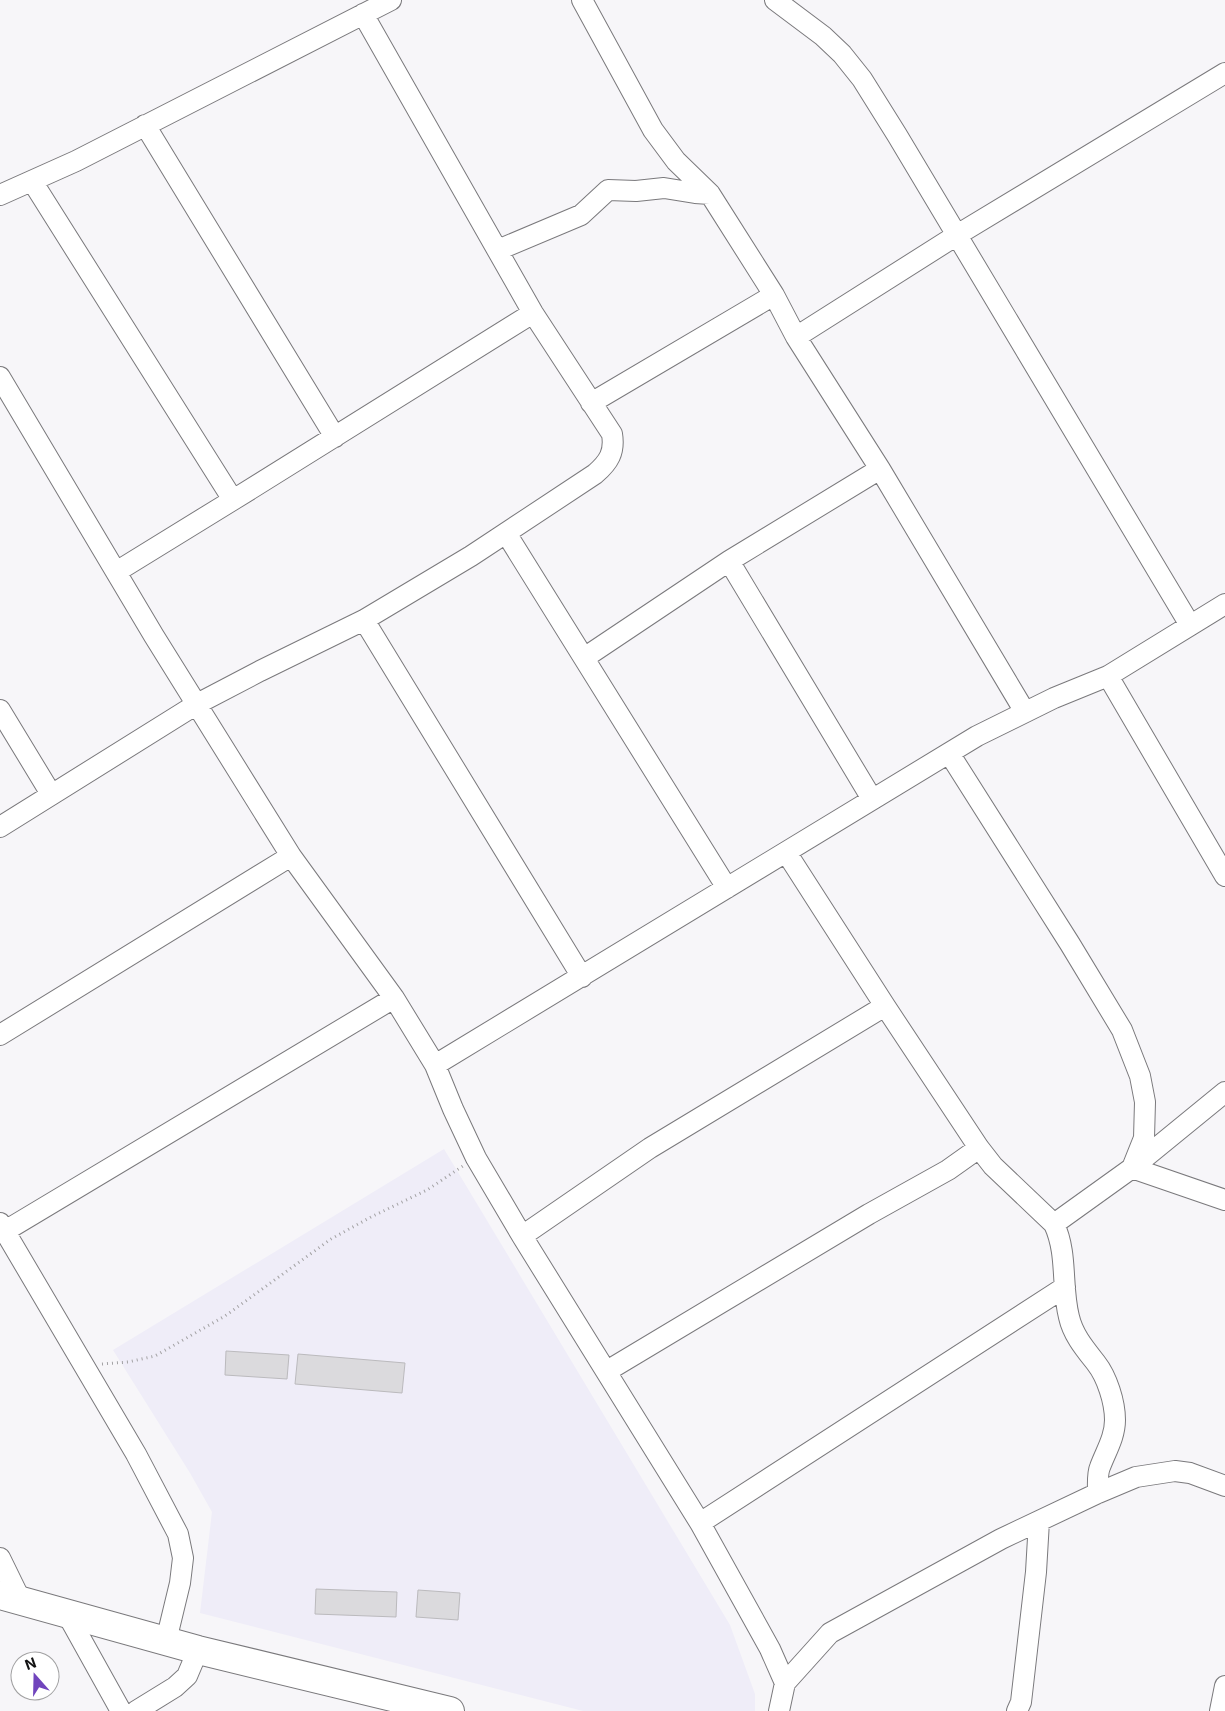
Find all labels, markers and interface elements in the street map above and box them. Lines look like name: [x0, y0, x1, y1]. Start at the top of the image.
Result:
north arrow: [10, 1651, 60, 1701]
text: N: [22, 1654, 38, 1673]

